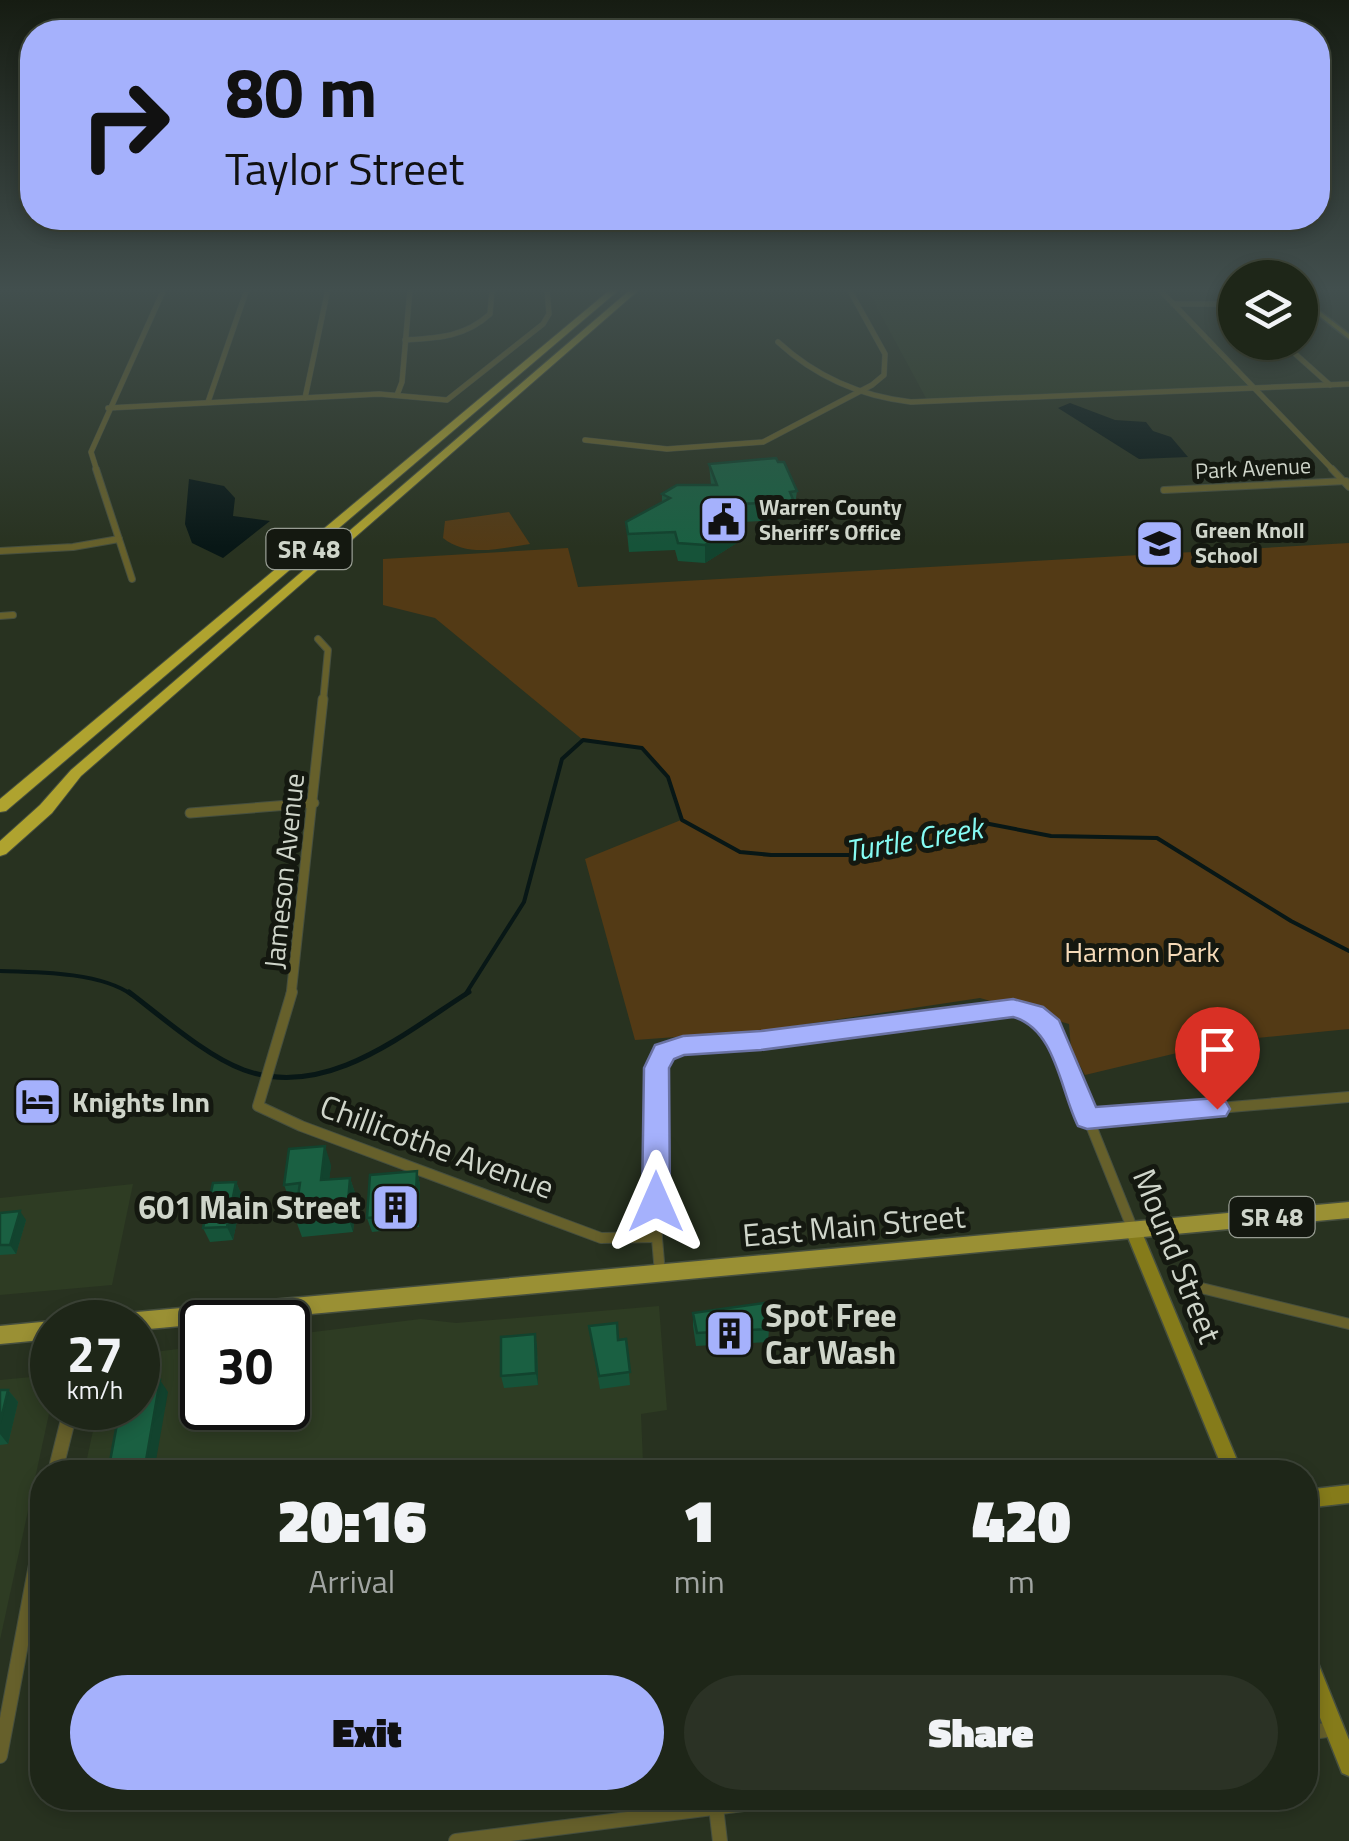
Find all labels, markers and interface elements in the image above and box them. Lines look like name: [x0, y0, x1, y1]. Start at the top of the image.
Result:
text: 80 m: [225, 38, 378, 144]
icon: right: [60, 60, 190, 190]
text: Taylor Street: [225, 134, 464, 202]
map controls: [1218, 260, 1318, 360]
button: layers: [1218, 260, 1318, 360]
street label: Park Avenue: [1194, 448, 1312, 488]
place label: Warren County Sheriff’s Office: [759, 490, 902, 549]
public building icon: Warren County Sheriff’s Office: [698, 494, 750, 546]
place label: Green Knoll School: [1195, 513, 1305, 572]
school or university icon: Green Knoll School: [1134, 517, 1186, 569]
road number: SR 48: [266, 529, 352, 569]
street label: Jameson Avenue: [252, 771, 315, 971]
water label: Turtle Creek: [842, 804, 989, 874]
park label: Harmon Park: [1064, 930, 1220, 973]
pin: [1175, 1007, 1260, 1110]
icon: arrive: [1190, 1022, 1245, 1077]
hotel icon: Knights Inn: [11, 1076, 63, 1128]
place label: Knights Inn: [72, 1080, 210, 1123]
street label: Chillicothe Avenue: [314, 1082, 561, 1211]
position arrow: [604, 1150, 708, 1254]
street label: Mound Street: [1121, 1161, 1235, 1350]
building icon: 601 Main Street: [370, 1182, 422, 1234]
place label: 601 Main Street: [138, 1183, 361, 1231]
street label: East Main Street: [740, 1191, 967, 1259]
road number: SR 48: [1230, 1197, 1314, 1237]
place label: Spot Free Car Wash: [765, 1291, 897, 1376]
speed limit sign: 30: [180, 1300, 310, 1430]
building icon: Spot Free Car Wash: [704, 1308, 756, 1360]
text: 27: [67, 1315, 123, 1391]
text: km/h: [67, 1371, 123, 1409]
text: 20:16: [277, 1474, 426, 1565]
text: 1: [683, 1474, 716, 1565]
text: 420: [972, 1474, 1071, 1565]
text: Arrival: [308, 1557, 395, 1605]
text: min: [674, 1557, 725, 1605]
text: m: [1008, 1557, 1035, 1605]
button: Exit: [70, 1675, 664, 1790]
button: Share: [684, 1675, 1278, 1790]

